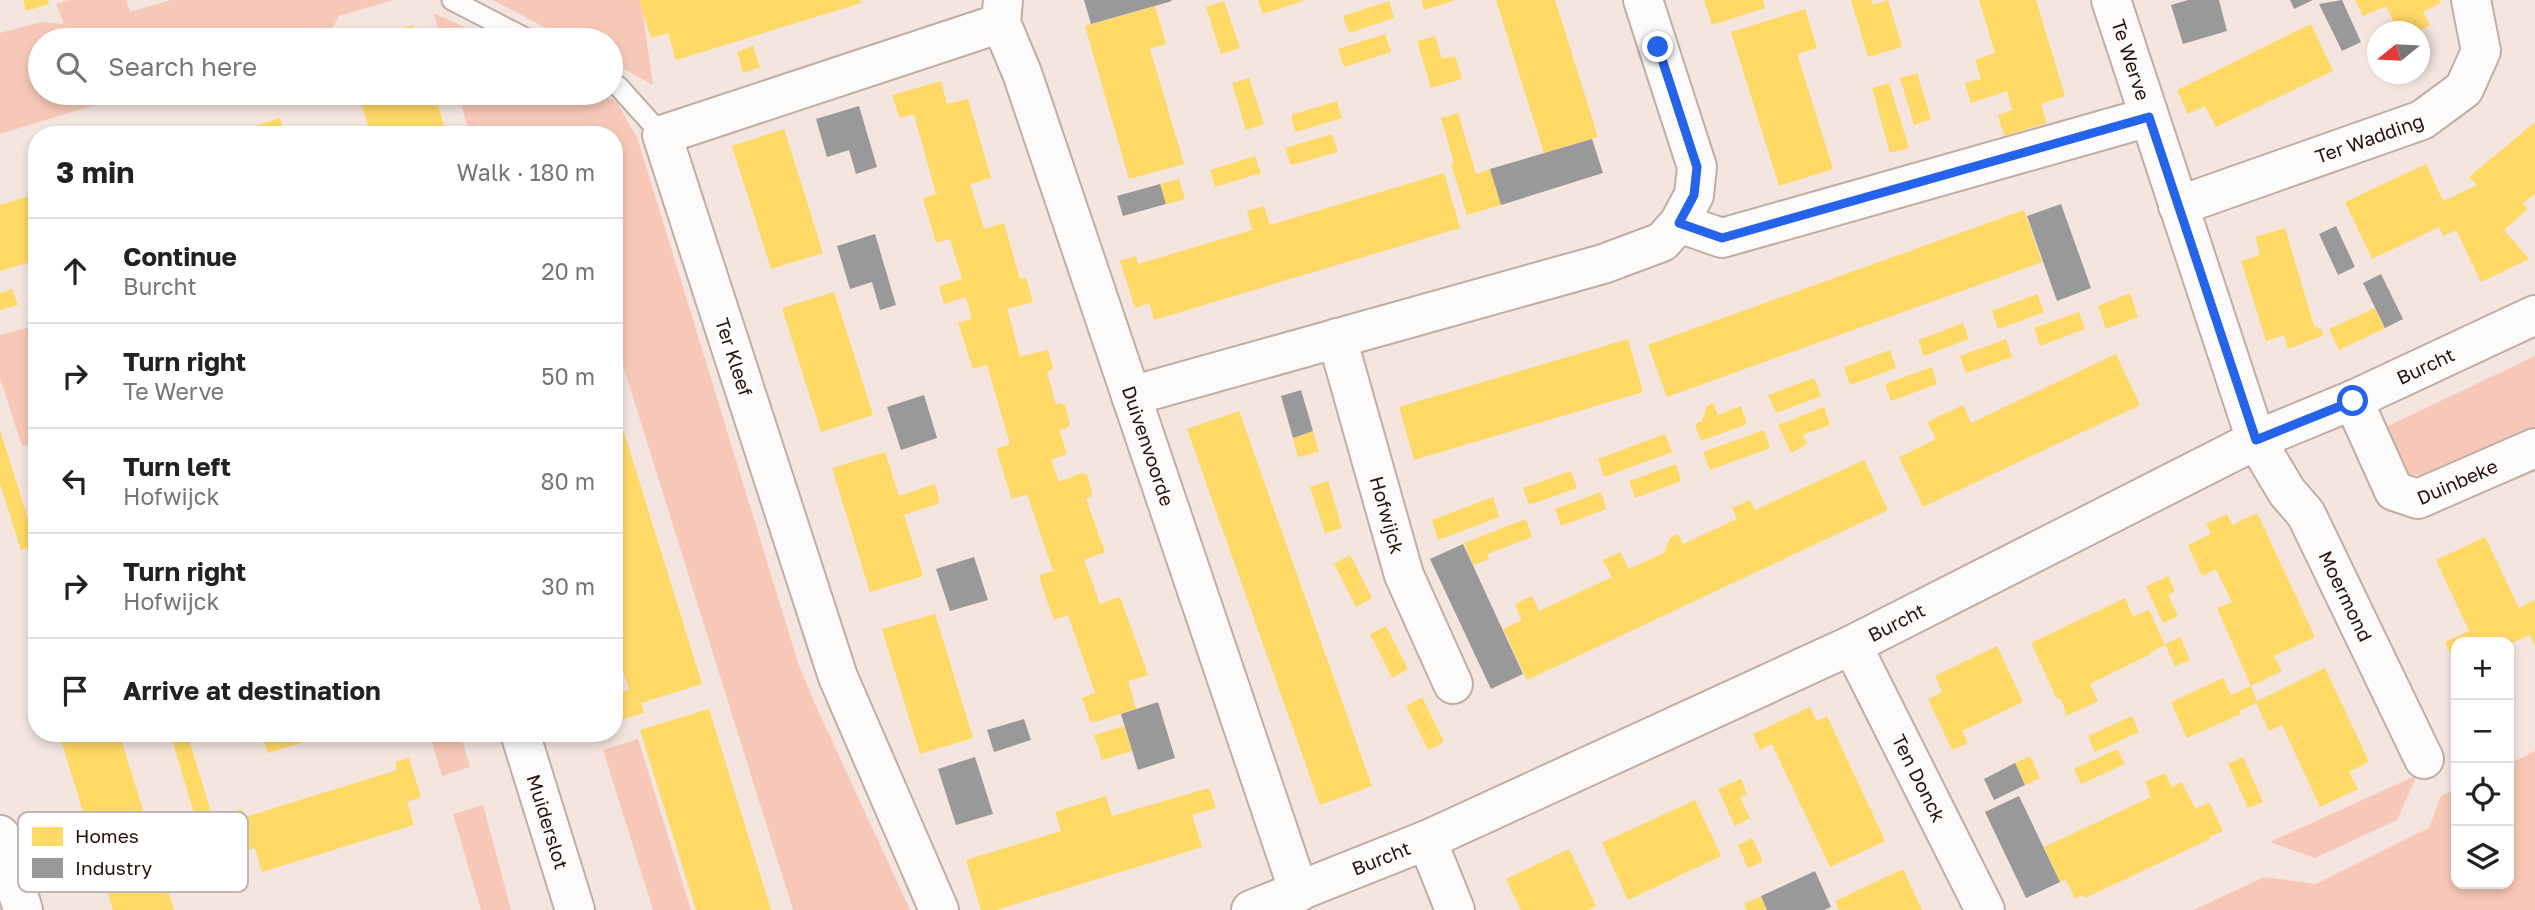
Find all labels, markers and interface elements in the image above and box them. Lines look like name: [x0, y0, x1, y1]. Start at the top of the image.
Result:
street label: Te Werve: [2107, 16, 2155, 103]
north arrow: [2367, 21, 2430, 84]
search box: [28, 28, 623, 105]
route end: [1642, 31, 1673, 62]
icon: search: [52, 48, 90, 86]
text: Search here: [108, 51, 257, 82]
street label: Ter Wadding: [2312, 108, 2427, 168]
text: 3 min: [56, 154, 134, 190]
text: Walk · 180 m: [457, 158, 595, 186]
text: Continue: [123, 241, 237, 272]
icon: ahead: [56, 252, 94, 290]
text: 20 m: [541, 257, 595, 285]
text: Burcht: [123, 272, 197, 300]
street label: Ter Kleef: [711, 315, 758, 399]
street label: Burcht: [2393, 342, 2458, 389]
text: Turn right: [123, 346, 246, 377]
icon: right: [56, 357, 94, 395]
text: 50 m: [541, 362, 595, 390]
text: Te Werve: [123, 377, 224, 405]
street label: Duivenvoorde: [1118, 383, 1180, 509]
route start: [2337, 385, 2368, 416]
text: Turn left: [123, 451, 231, 482]
street label: Duinbeke: [2413, 454, 2501, 509]
icon: left: [56, 462, 94, 500]
text: 80 m: [541, 467, 595, 495]
street label: Hofwijck: [1366, 473, 1410, 557]
text: Hofwijck: [123, 482, 219, 510]
street label: Moermond: [2314, 547, 2378, 645]
text: Turn right: [123, 556, 246, 587]
icon: right: [56, 567, 94, 605]
text: 30 m: [541, 572, 595, 600]
text: Hofwijck: [123, 587, 219, 615]
street label: Burcht: [1864, 598, 1929, 646]
map controls: [2451, 637, 2514, 889]
button: +: [2451, 637, 2514, 700]
icon: arrive: [56, 672, 94, 710]
text: Arrive at destination: [123, 675, 381, 706]
button: −: [2451, 700, 2514, 763]
street label: Ten Donck: [1888, 730, 1951, 826]
button: locate: [2451, 763, 2514, 826]
street label: Muiderslot: [523, 771, 574, 872]
legend: [18, 812, 248, 892]
text: Homes: [75, 824, 139, 847]
button: layers: [2451, 826, 2514, 889]
street label: Burcht: [1348, 836, 1413, 880]
text: Industry: [75, 856, 152, 879]

